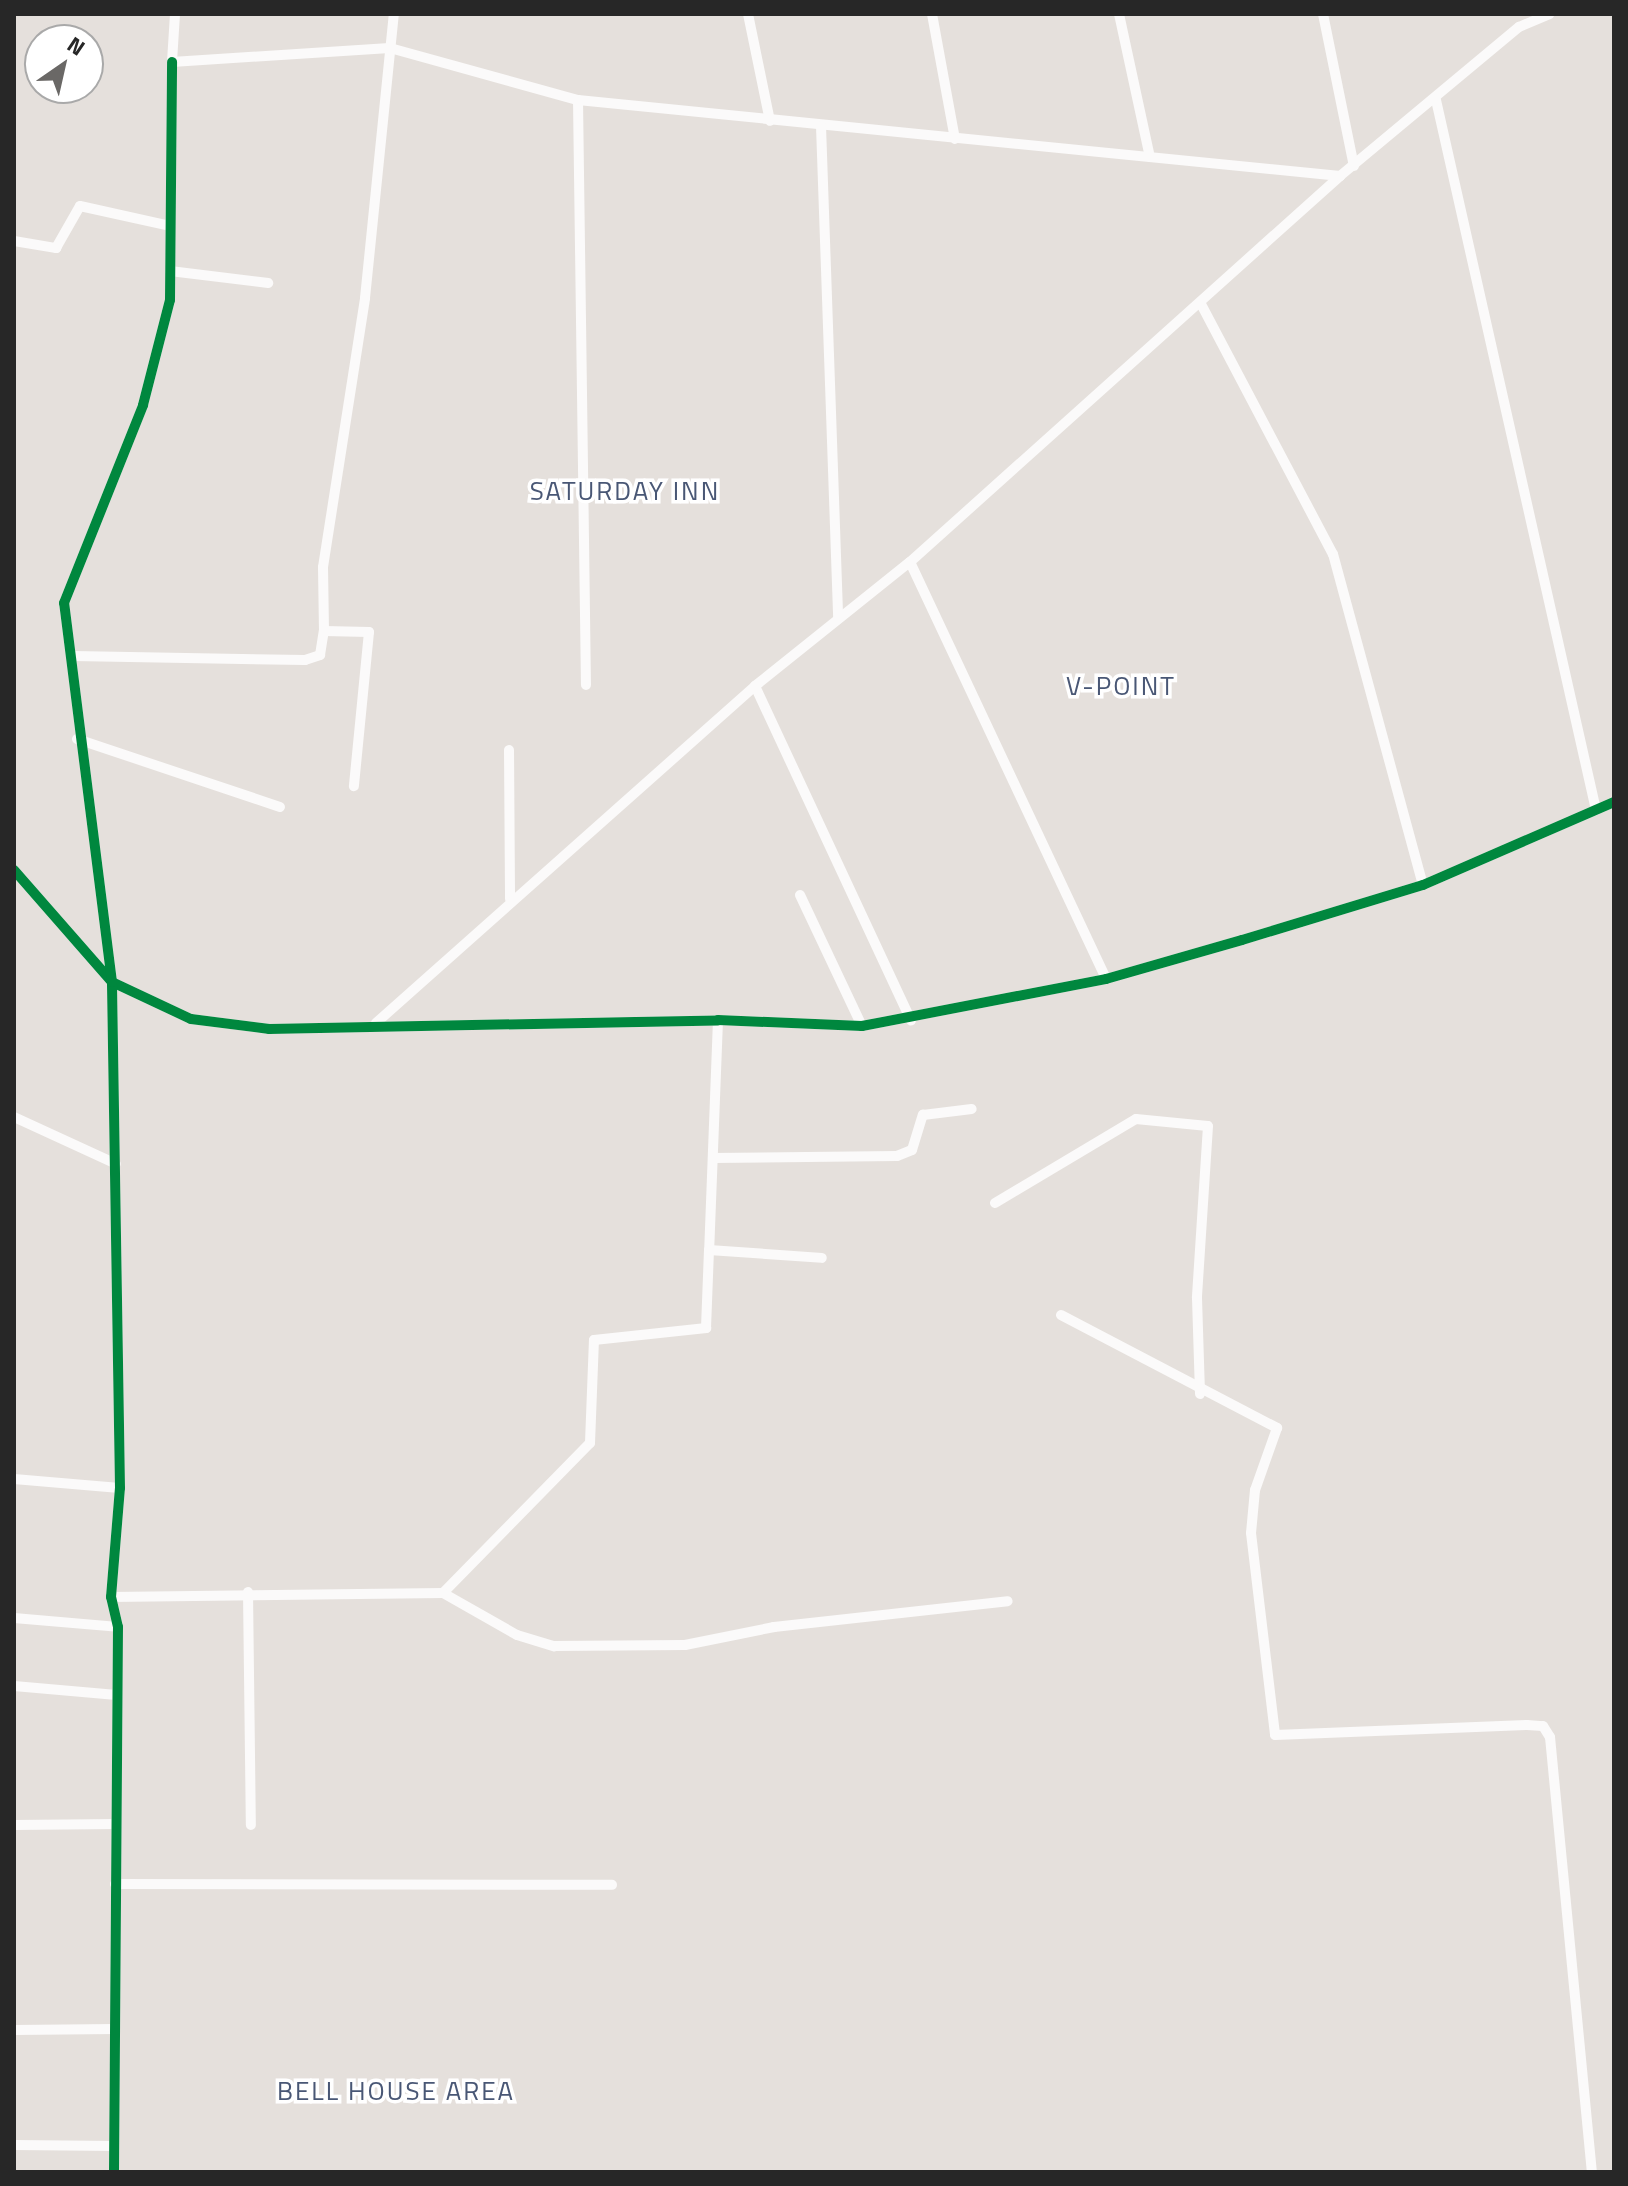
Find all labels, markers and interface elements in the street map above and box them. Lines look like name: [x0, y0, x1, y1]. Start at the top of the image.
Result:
north arrow: [24, 24, 104, 104]
text: N: [60, 27, 92, 64]
district label: SATURDAY INN: [530, 475, 720, 507]
district label: V-POINT: [1066, 670, 1176, 702]
district label: BELL HOUSE AREA: [277, 2075, 515, 2107]

